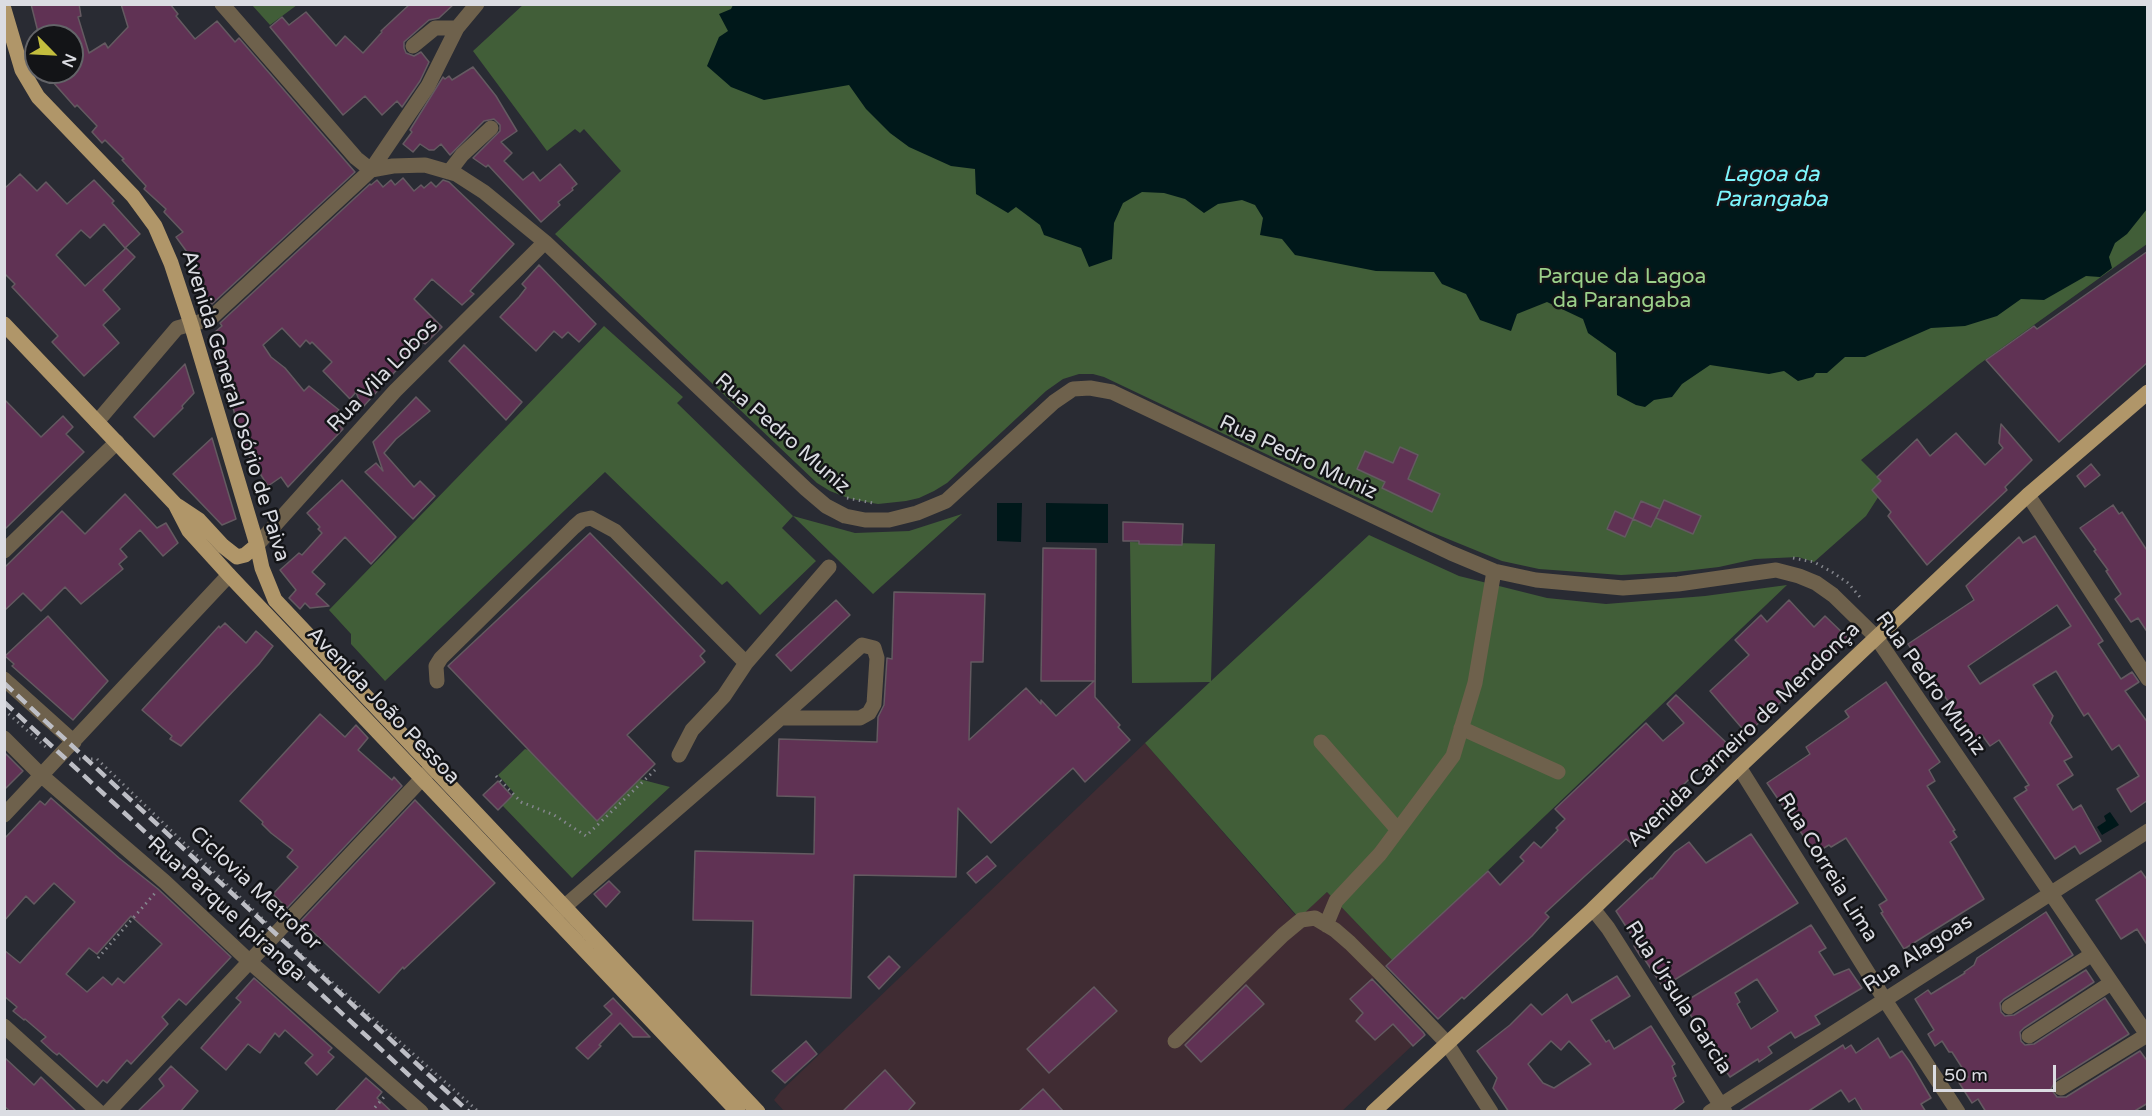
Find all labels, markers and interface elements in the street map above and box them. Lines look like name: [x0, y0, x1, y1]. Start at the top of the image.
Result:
north arrow: [24, 24, 84, 84]
text: N: [57, 51, 80, 70]
water label: Lagoa da Parangaba: [1714, 162, 1828, 214]
street label: Avenida General Osório de Paiva: [176, 247, 294, 565]
park label: Parque da Lagoa da Parangaba: [1538, 264, 1706, 314]
street label: Rua Vila Lobos: [323, 314, 443, 438]
street label: Rua Pedro Muniz: [709, 368, 855, 500]
street label: Rua Pedro Muniz: [1215, 410, 1381, 506]
street label: Rua Pedro Muniz: [1869, 607, 1991, 761]
street label: Avenida Carneiro de Mendonça: [1622, 617, 1866, 853]
street label: Avenida João Pessoa: [301, 622, 465, 790]
street label: Rua Correia Lima: [1771, 789, 1883, 947]
street label: Ciclovia Metrofor: [184, 821, 326, 957]
street label: Rua Parque Ipiranga: [142, 833, 310, 987]
street label: Rua Alagoas: [1859, 909, 1977, 999]
street label: Rua Úrsula Garcia: [1619, 917, 1737, 1079]
scale bar: [1936, 1053, 2059, 1091]
text: 50 m: [1944, 1064, 1988, 1086]

